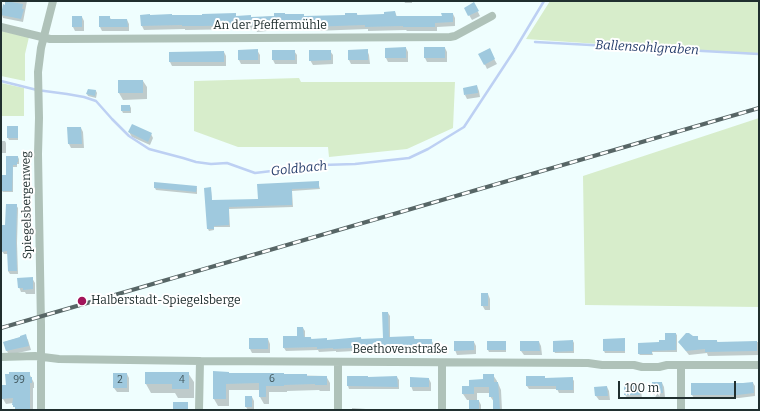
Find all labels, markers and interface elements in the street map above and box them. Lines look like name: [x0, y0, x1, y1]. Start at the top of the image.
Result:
street label: An der Pfeffermühle: [213, 19, 327, 33]
water label: Ballensohlgraben: [595, 37, 699, 59]
street label: Spiegelsbergenweg: [19, 151, 35, 259]
water label: Goldbach: [270, 158, 328, 180]
place label: Halberstadt-Spiegelsberge: [91, 294, 241, 308]
marker: Halberstadt-Spiegelsberge: [76, 295, 88, 307]
street label: Beethovenstraße: [352, 343, 448, 357]
house number: 6: [269, 373, 275, 385]
scale bar: [620, 373, 738, 399]
house number: 99: [13, 374, 25, 386]
house number: 2: [117, 374, 123, 386]
house number: 4: [179, 374, 185, 386]
text: 100 m: [625, 381, 659, 395]

